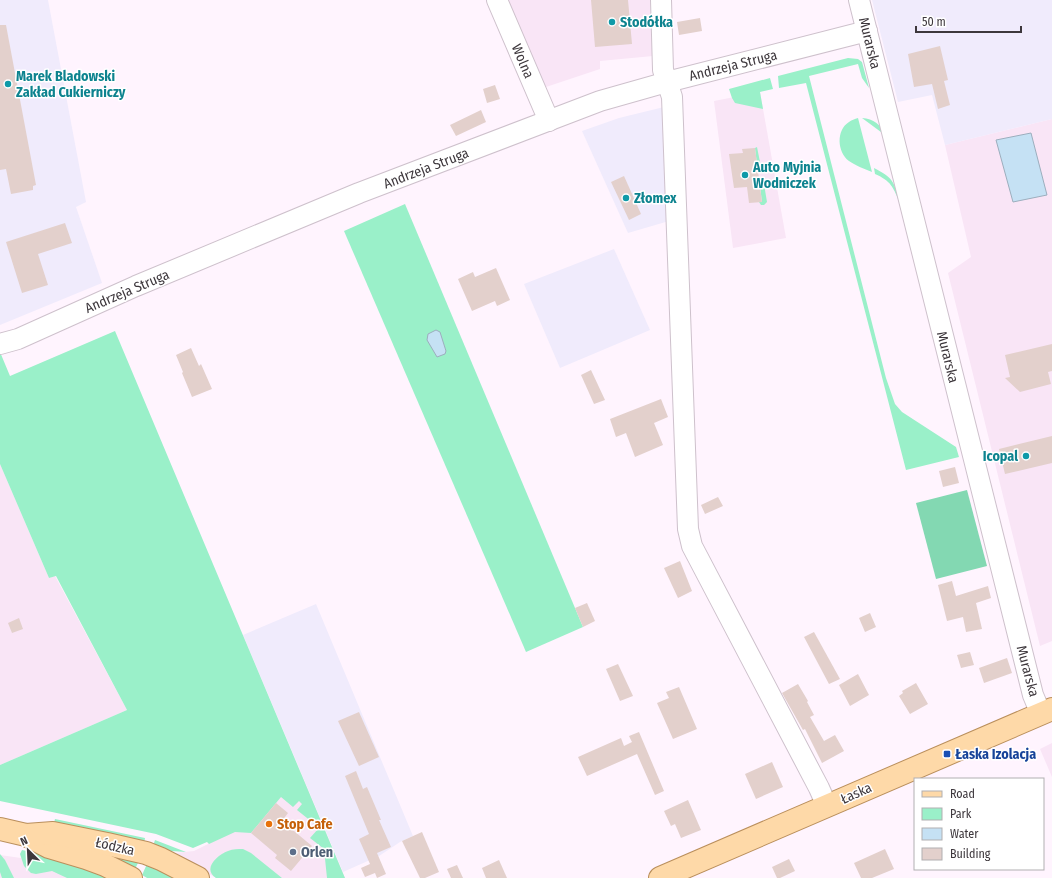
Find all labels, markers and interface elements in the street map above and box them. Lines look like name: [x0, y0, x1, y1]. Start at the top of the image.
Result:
scale bar: [916, 8, 1021, 34]
place label: Stodółka: [620, 14, 673, 31]
text: 50 m: [922, 15, 946, 29]
street label: Murarska: [855, 16, 884, 71]
marker: Stodółka: [607, 17, 617, 27]
street label: Wolna: [508, 41, 537, 81]
street label: Andrzeja Struga: [687, 46, 779, 85]
place label: Marek Bladowski Zakład Cukierniczy: [16, 68, 126, 101]
marker: Marek Bladowski Zakład Cukierniczy: [3, 79, 13, 89]
street label: Andrzeja Struga: [381, 144, 471, 193]
place label: Auto Myjnia Wodniczek: [752, 159, 821, 192]
marker: Auto Myjnia Wodniczek: [740, 170, 750, 180]
place label: Złomex: [634, 190, 677, 207]
marker: Złomex: [621, 193, 631, 203]
street label: Andrzeja Struga: [82, 266, 172, 317]
street label: Murarska: [933, 330, 962, 385]
place label: Icopal: [983, 448, 1018, 465]
marker: Icopal: [1021, 451, 1031, 461]
street label: Murarska: [1013, 644, 1043, 699]
place label: Łaska Izolacja: [955, 746, 1036, 763]
marker: Łaska Izolacja: [942, 749, 952, 759]
legend: [914, 778, 1044, 870]
street label: Łaska: [838, 779, 875, 808]
text: Road: [950, 787, 975, 801]
text: Park: [950, 807, 972, 821]
place label: Stop Cafe: [277, 816, 333, 833]
marker: Stop Cafe: [264, 819, 274, 829]
text: Water: [950, 827, 979, 841]
north arrow: [8, 830, 48, 870]
text: N: [18, 834, 30, 849]
street label: Łódzka: [94, 834, 136, 859]
place label: Orlen: [301, 844, 333, 861]
marker: Orlen: [288, 847, 298, 857]
text: Building: [950, 847, 991, 861]

